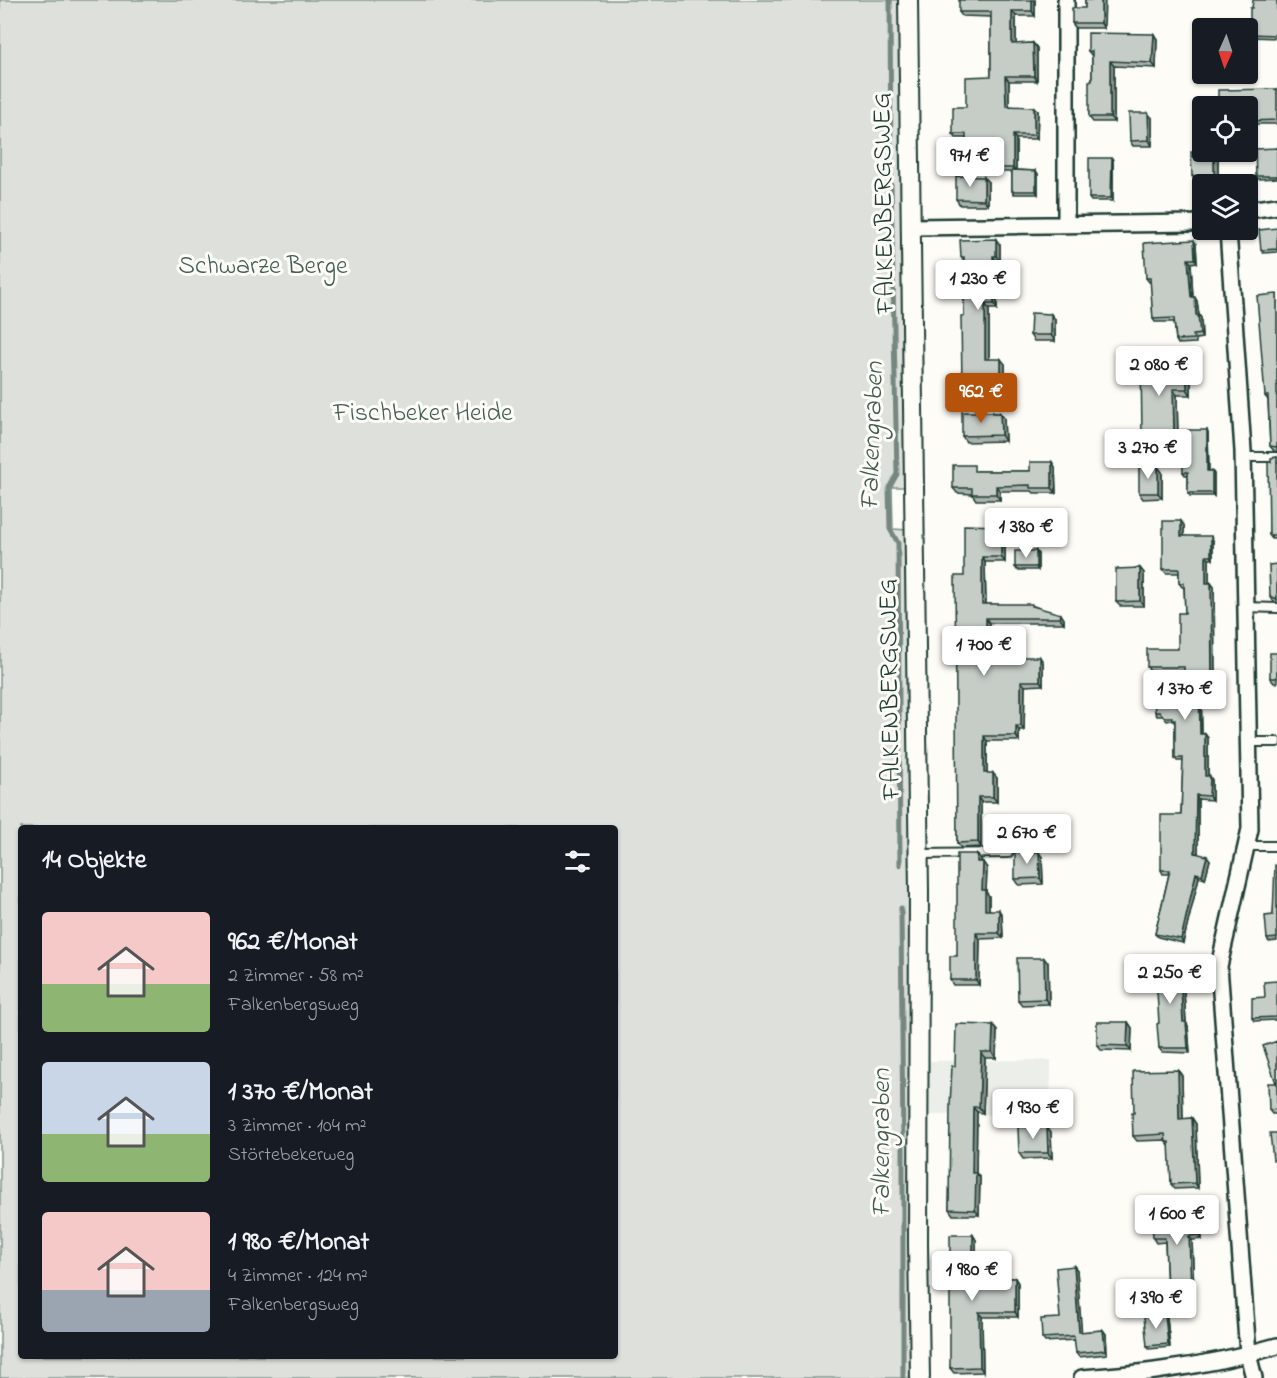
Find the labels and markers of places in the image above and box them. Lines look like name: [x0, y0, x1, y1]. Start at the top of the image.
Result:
pin: 971 €: [928, 137, 1012, 188]
pin: 1 230 €: [923, 260, 1033, 311]
pin: 2 080 €: [1104, 346, 1214, 397]
pin: 962 €: [939, 373, 1023, 424]
pin: 3 270 €: [1093, 429, 1203, 480]
pin: 1 380 €: [971, 508, 1081, 559]
pin: 1 700 €: [929, 626, 1039, 677]
pin: 1 370 €: [1130, 670, 1240, 721]
pin: 2 670 €: [972, 814, 1082, 865]
pin: 2 250 €: [1115, 954, 1225, 1005]
pin: 1 930 €: [978, 1089, 1088, 1140]
pin: 1 600 €: [1122, 1195, 1232, 1246]
pin: 1 980 €: [917, 1251, 1027, 1302]
pin: 1 390 €: [1101, 1279, 1211, 1330]

